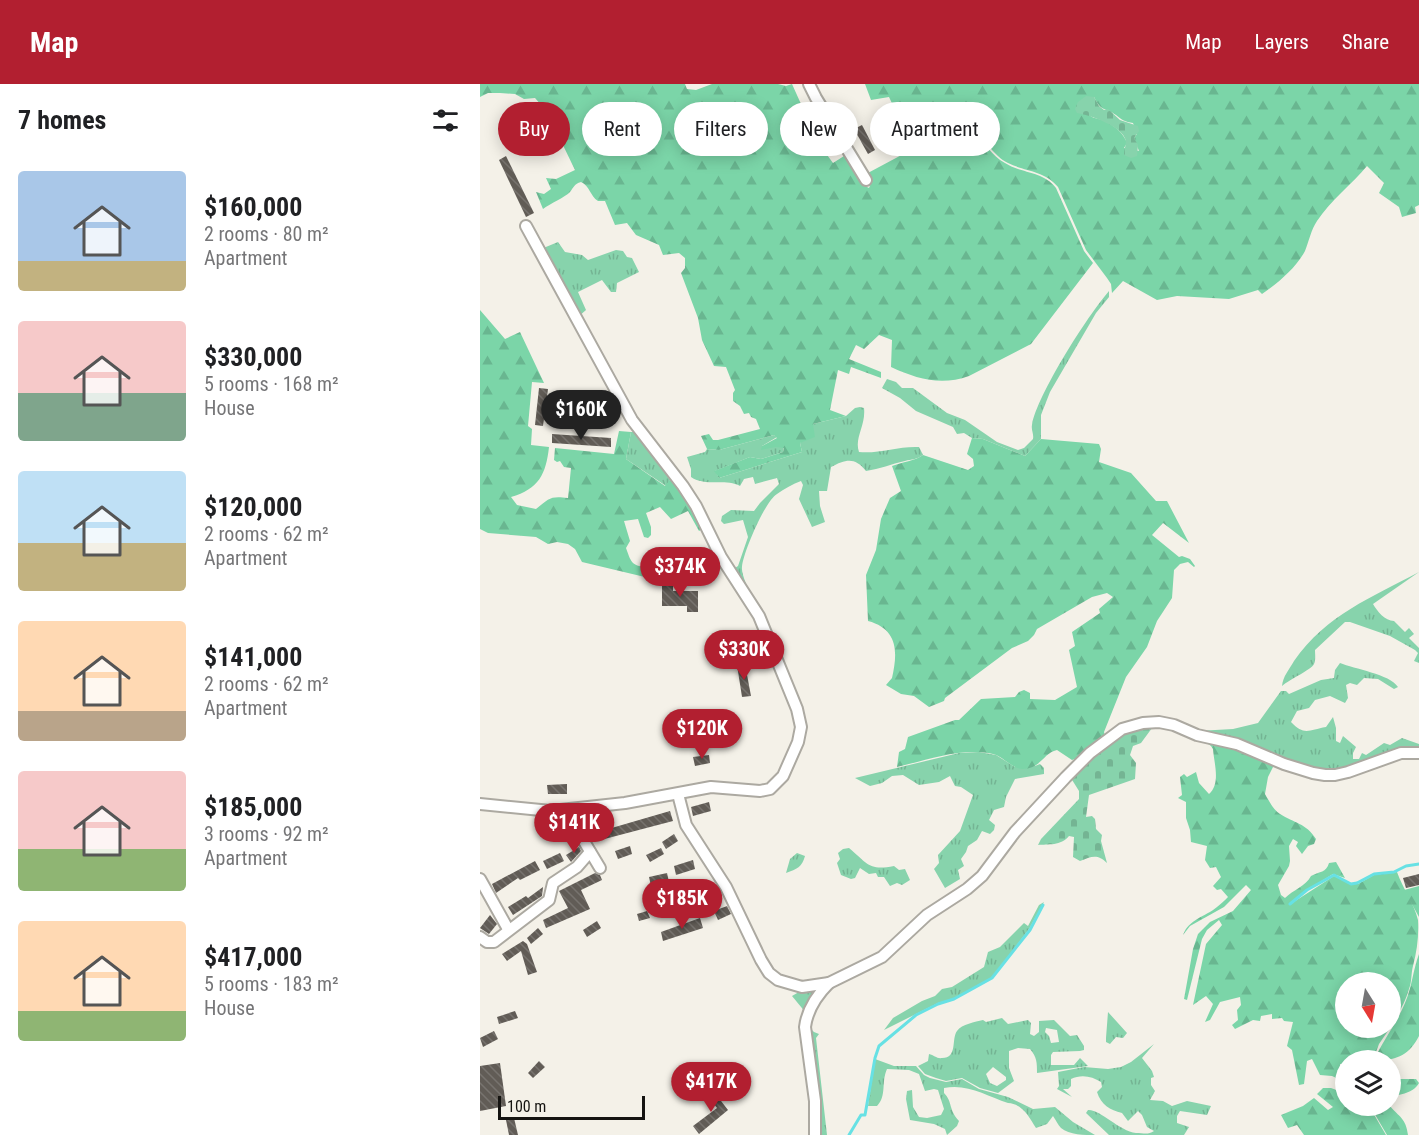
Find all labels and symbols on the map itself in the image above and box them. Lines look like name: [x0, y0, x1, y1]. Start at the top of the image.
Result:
pin: $160K: [539, 390, 623, 441]
pin: $374K: [638, 547, 722, 598]
pin: $330K: [702, 630, 786, 681]
pin: $120K: [660, 709, 744, 760]
pin: $141K: [532, 803, 616, 854]
pin: $185K: [640, 879, 724, 930]
north arrow: [1335, 972, 1401, 1038]
pin: $417K: [669, 1062, 753, 1113]
scale bar: [498, 1093, 645, 1120]

